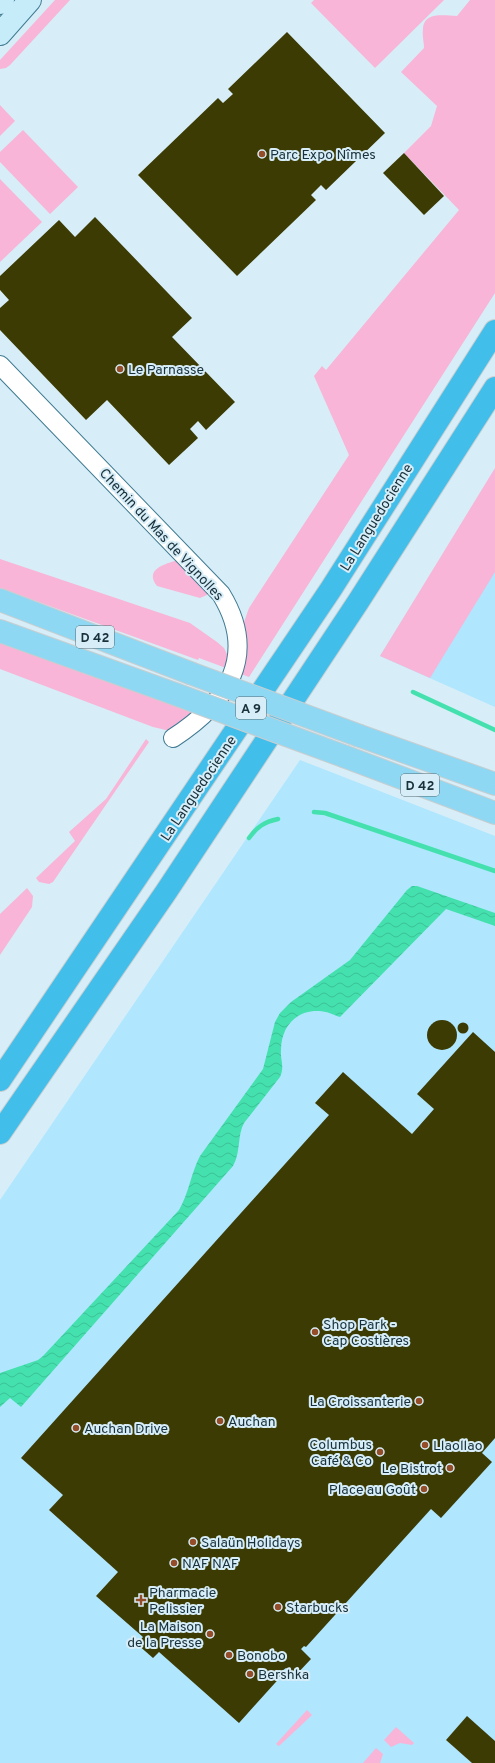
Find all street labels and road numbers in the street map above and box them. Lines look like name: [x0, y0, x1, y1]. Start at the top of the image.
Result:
street label: La Languedocienne: [337, 461, 417, 575]
street label: Chemin du Mas de Vignolles: [95, 465, 227, 605]
road number: D 42: [76, 626, 114, 648]
road number: A 9: [236, 697, 266, 719]
street label: La Languedocienne: [158, 733, 241, 845]
road number: D 42: [401, 774, 439, 796]

